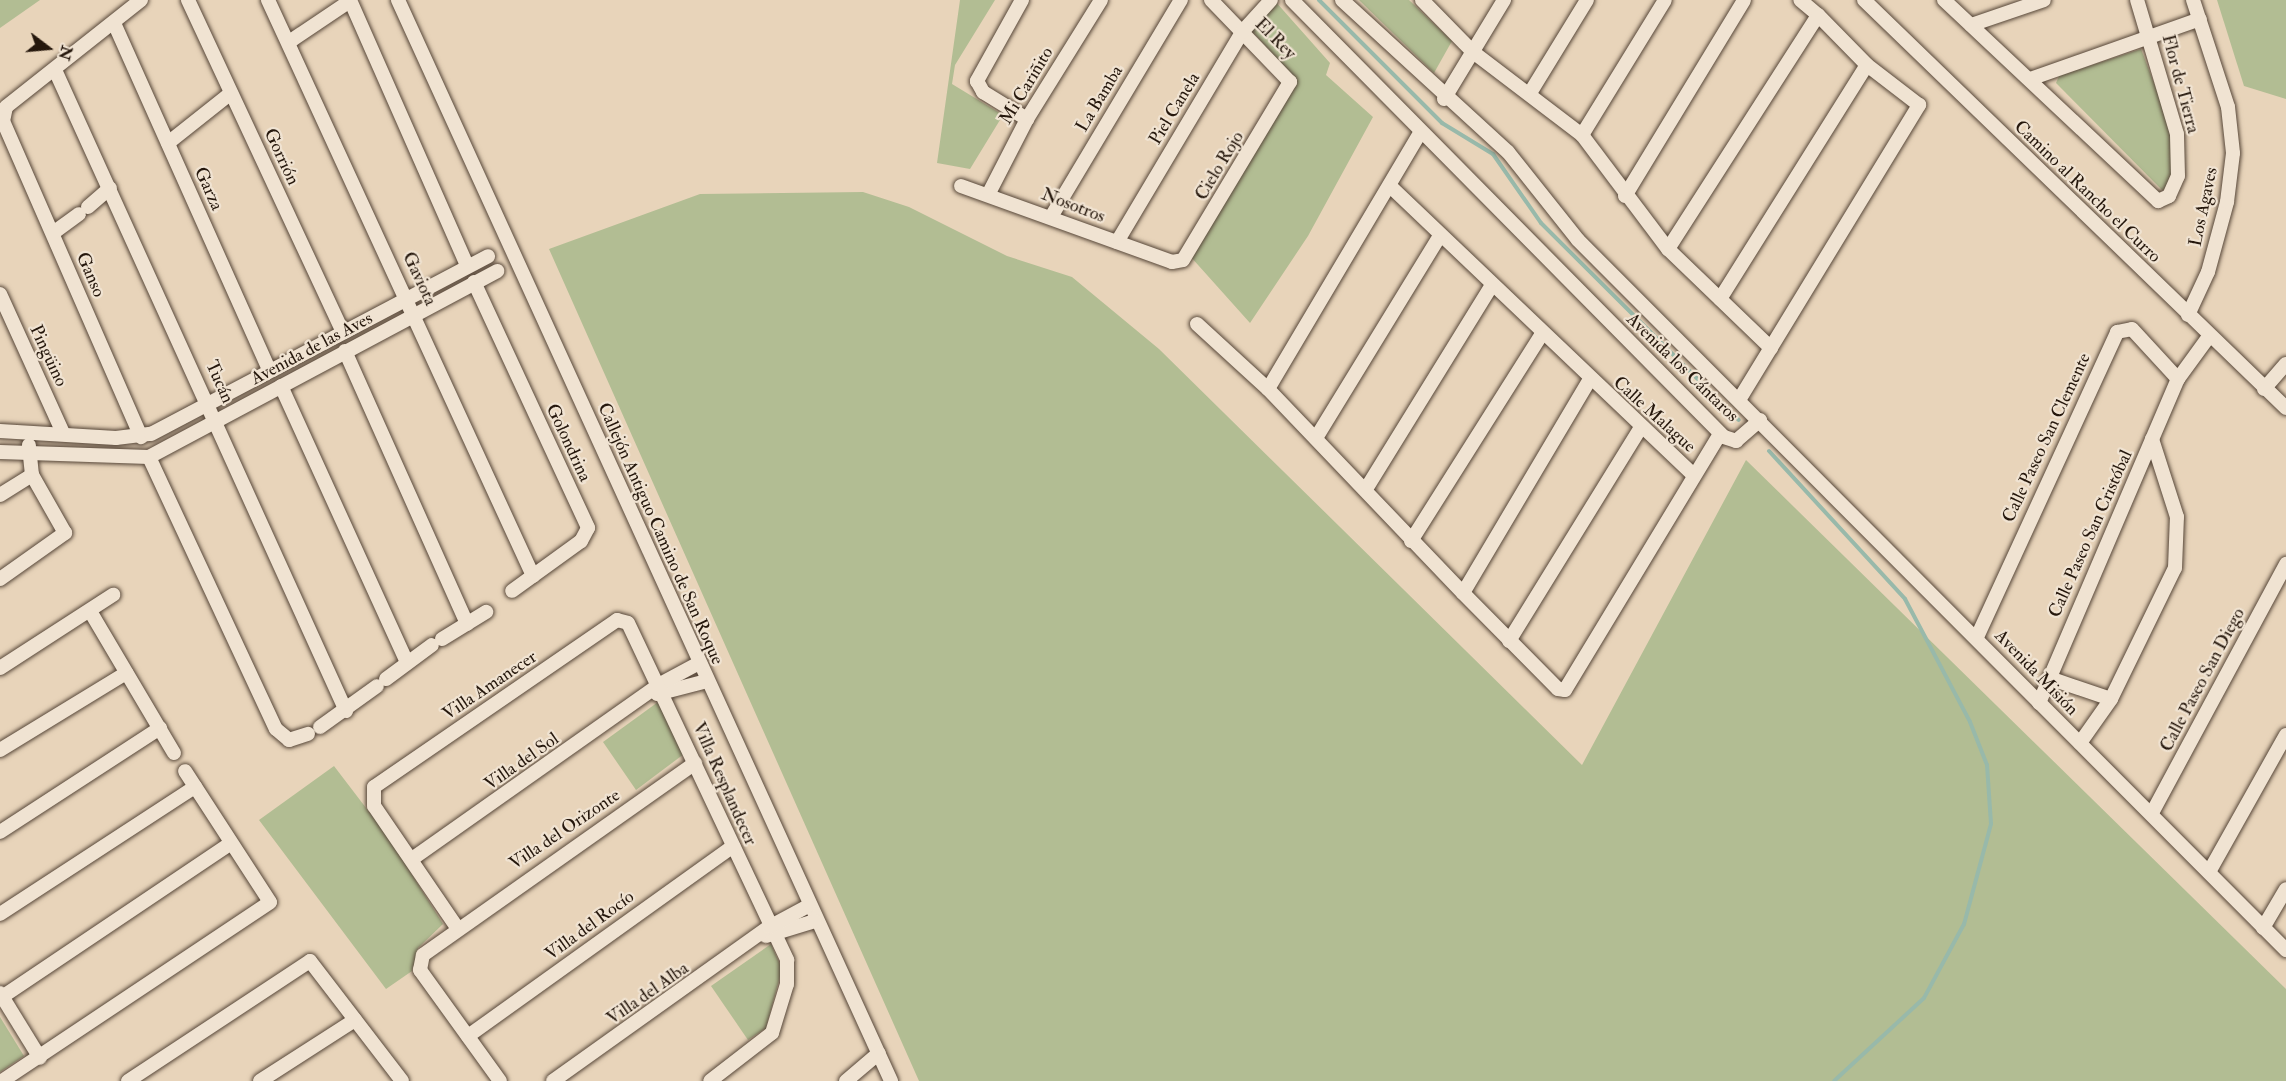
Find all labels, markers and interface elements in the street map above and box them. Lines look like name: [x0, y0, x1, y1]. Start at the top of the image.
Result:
street label: El Rey: [1250, 14, 1300, 64]
north arrow: [18, 18, 78, 78]
street label: Flor de Tierra: [2156, 32, 2204, 136]
text: N: [54, 43, 77, 63]
street label: Mi Cariñito: [995, 43, 1059, 129]
street label: La Bamba: [1072, 62, 1128, 136]
street label: Piel Canela: [1145, 69, 1205, 149]
street label: Camino al Rancho el Curro: [2009, 116, 2165, 268]
street label: Gorrión: [259, 125, 303, 189]
street label: Cielo Rojo: [1191, 128, 1249, 204]
street label: Garza: [189, 164, 227, 214]
street label: Los Agaves: [2185, 165, 2223, 249]
street label: Nosotros: [1038, 184, 1108, 228]
street label: Ganso: [71, 249, 109, 301]
street label: Gaviota: [397, 249, 441, 309]
street label: Avenida de las Aves: [248, 308, 376, 390]
street label: Avenida los Cántaros: [1621, 309, 1743, 427]
street label: Pingüino: [24, 322, 72, 390]
street label: Calle Paseo San Clemente: [1998, 350, 2096, 526]
street label: Tucán: [200, 357, 238, 407]
street label: Calle Malague: [1608, 372, 1700, 458]
street label: Callejón Antiguo Camino de San Roque: [592, 400, 728, 668]
street label: Golondrina: [541, 401, 595, 485]
street label: Calle Paseo San Cristóbal: [2044, 447, 2138, 621]
street label: Calle Paseo San Diego: [2156, 605, 2250, 755]
street label: Avenida Misión: [1990, 626, 2082, 720]
street label: Villa Amanecer: [439, 647, 541, 725]
street label: Villa Resplandecer: [687, 719, 761, 849]
street label: Villa del Sol: [481, 729, 563, 795]
street label: Villa del Orizonte: [506, 785, 624, 875]
street label: Villa del Rocío: [541, 887, 639, 965]
street label: Villa del Alba: [603, 958, 693, 1030]

